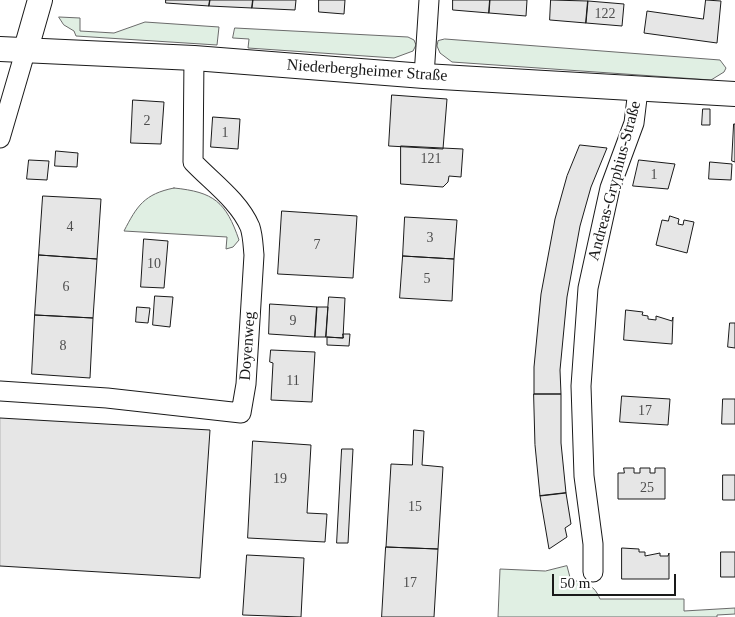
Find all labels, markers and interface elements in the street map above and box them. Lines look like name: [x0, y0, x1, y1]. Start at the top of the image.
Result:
house number: 122: [594, 6, 616, 22]
street label: Niederbergheimer Straße: [286, 56, 448, 86]
street label: Andreas-Gryphius-Straße: [584, 99, 646, 263]
house number: 2: [144, 113, 150, 129]
house number: 1: [222, 125, 228, 141]
house number: 121: [421, 151, 442, 167]
house number: 1: [651, 167, 658, 183]
house number: 4: [66, 219, 74, 235]
house number: 3: [426, 230, 434, 246]
house number: 7: [314, 237, 320, 253]
house number: 10: [147, 256, 161, 272]
house number: 5: [424, 271, 431, 287]
house number: 6: [62, 279, 70, 295]
street label: Doyenweg: [236, 311, 260, 381]
house number: 9: [290, 313, 296, 329]
house number: 8: [60, 338, 66, 354]
house number: 11: [286, 373, 300, 389]
house number: 17: [638, 403, 652, 419]
house number: 19: [273, 471, 287, 487]
house number: 25: [640, 480, 654, 496]
house number: 15: [408, 499, 422, 515]
scale bar: [555, 564, 679, 596]
house number: 17: [403, 575, 417, 591]
text: 50 m: [560, 575, 590, 591]

